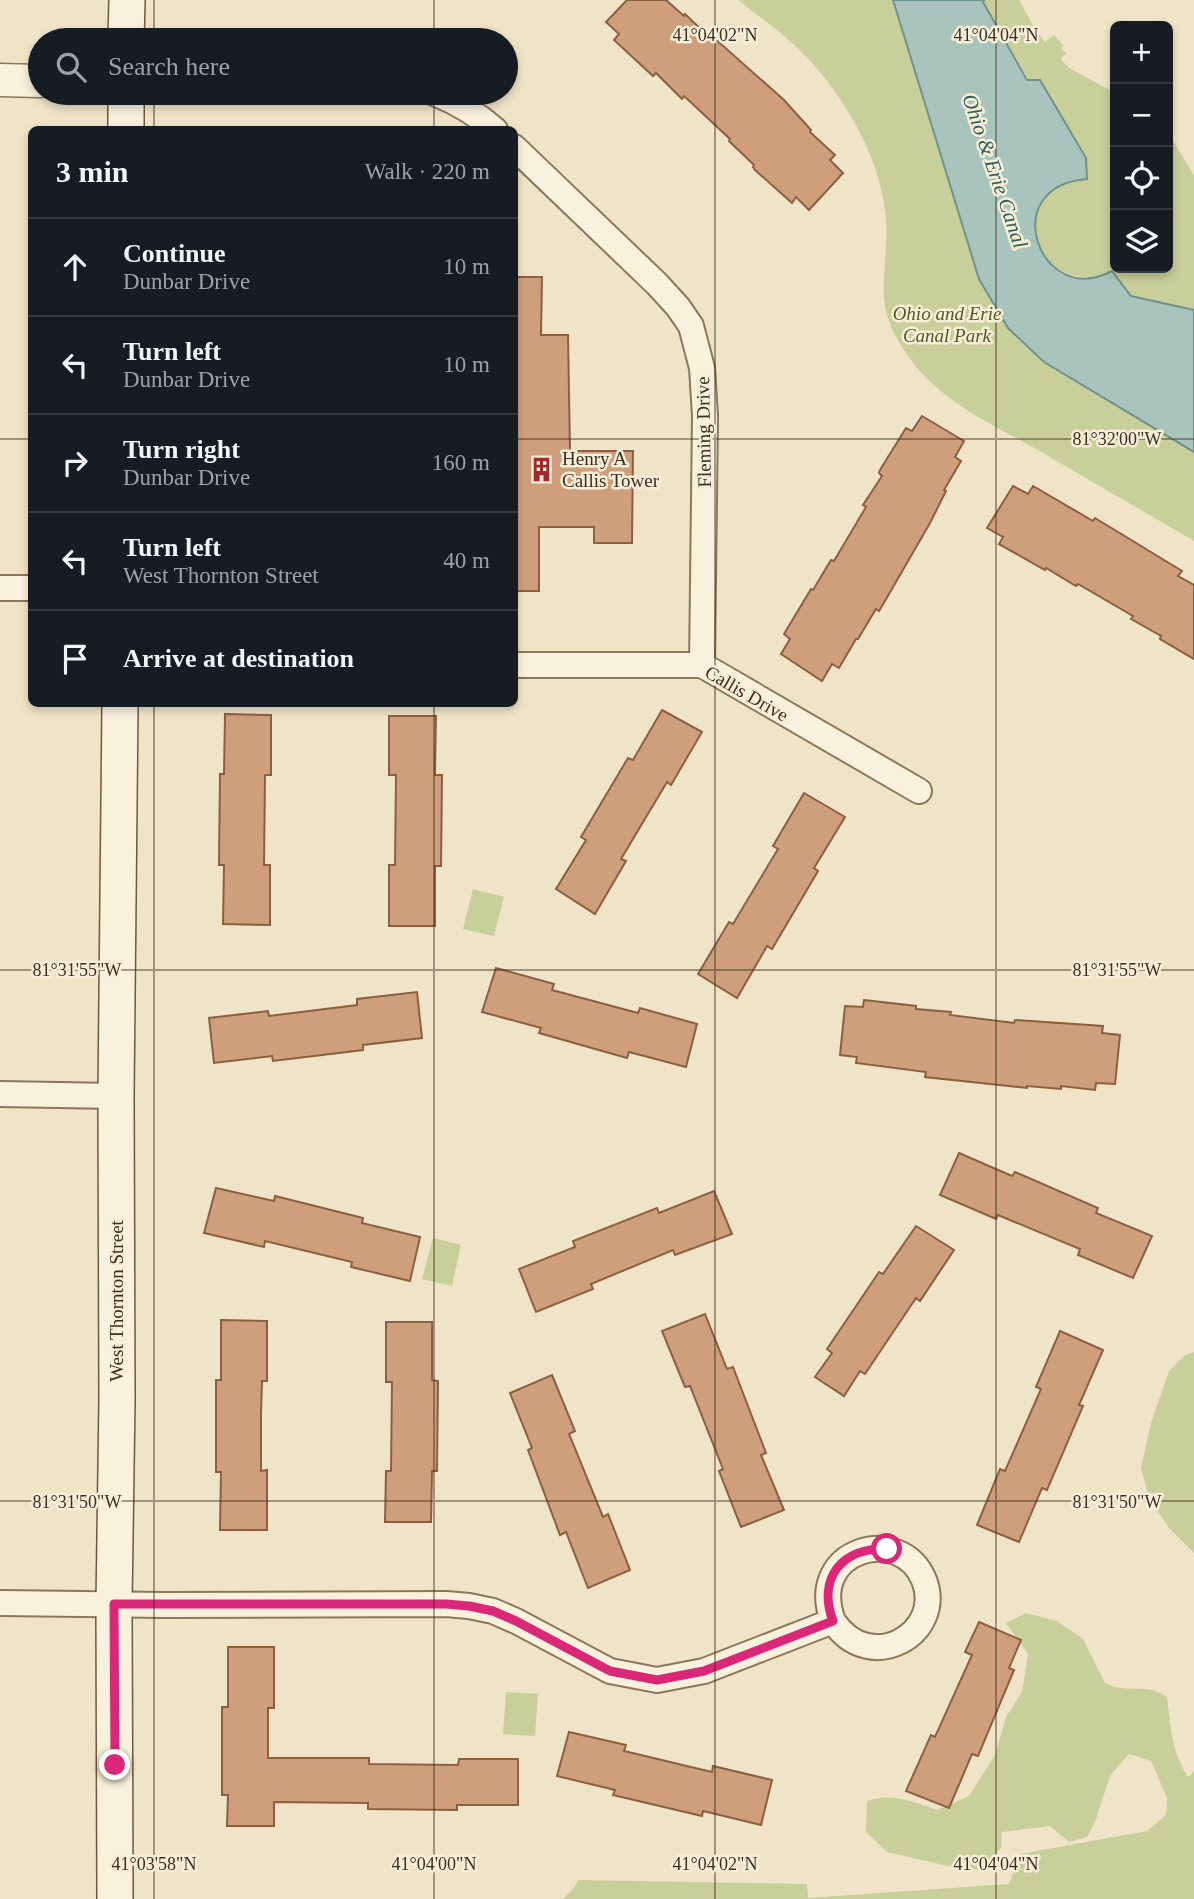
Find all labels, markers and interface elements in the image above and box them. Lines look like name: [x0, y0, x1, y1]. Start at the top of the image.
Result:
map controls: [1110, 21, 1173, 273]
button: +: [1110, 21, 1173, 84]
text: 41°04'02"N: [673, 25, 757, 45]
text: 41°04'04"N: [954, 25, 1038, 45]
search box: [28, 28, 518, 105]
icon: search: [52, 48, 90, 86]
text: Search here: [108, 52, 230, 81]
button: −: [1110, 84, 1173, 147]
water label: Ohio & Erie Canal: [957, 91, 1033, 251]
button: locate: [1110, 147, 1173, 210]
text: 3 min: [56, 155, 129, 188]
text: Walk · 220 m: [365, 159, 490, 184]
button: layers: [1110, 210, 1173, 273]
text: Continue: [123, 239, 226, 268]
icon: ahead: [56, 248, 94, 286]
text: 10 m: [443, 254, 490, 279]
text: Dunbar Drive: [123, 269, 250, 294]
park label: Ohio and Erie Canal Park: [893, 303, 1001, 346]
text: Turn left: [123, 337, 221, 366]
icon: left: [56, 346, 94, 384]
text: 10 m: [443, 352, 490, 377]
text: Dunbar Drive: [123, 367, 250, 392]
street label: Fleming Drive: [692, 376, 715, 488]
text: 81°32'00"W: [1073, 429, 1161, 449]
text: Turn right: [123, 435, 240, 464]
icon: right: [56, 444, 94, 482]
place label: Henry A Callis Tower: [562, 448, 660, 491]
text: 160 m: [432, 450, 490, 475]
building icon: Henry A Callis Tower: [528, 455, 556, 483]
text: Dunbar Drive: [123, 465, 250, 490]
text: Turn left: [123, 533, 221, 562]
icon: left: [56, 542, 94, 580]
text: 40 m: [443, 548, 490, 573]
text: West Thornton Street: [123, 563, 319, 588]
icon: arrive: [56, 640, 94, 678]
text: Arrive at destination: [123, 644, 354, 673]
street label: Callis Drive: [702, 661, 792, 726]
text: 81°31'55"W: [33, 960, 121, 980]
text: 81°31'55"W: [1073, 960, 1161, 980]
street label: West Thornton Street: [106, 1219, 127, 1382]
text: 81°31'50"W: [33, 1492, 121, 1512]
text: 81°31'50"W: [1073, 1492, 1161, 1512]
route start: [871, 1533, 902, 1564]
route end: [99, 1749, 130, 1780]
text: 41°03'58"N: [112, 1854, 196, 1874]
text: 41°04'00"N: [392, 1854, 476, 1874]
text: 41°04'02"N: [673, 1854, 757, 1874]
text: 41°04'04"N: [954, 1854, 1038, 1874]

